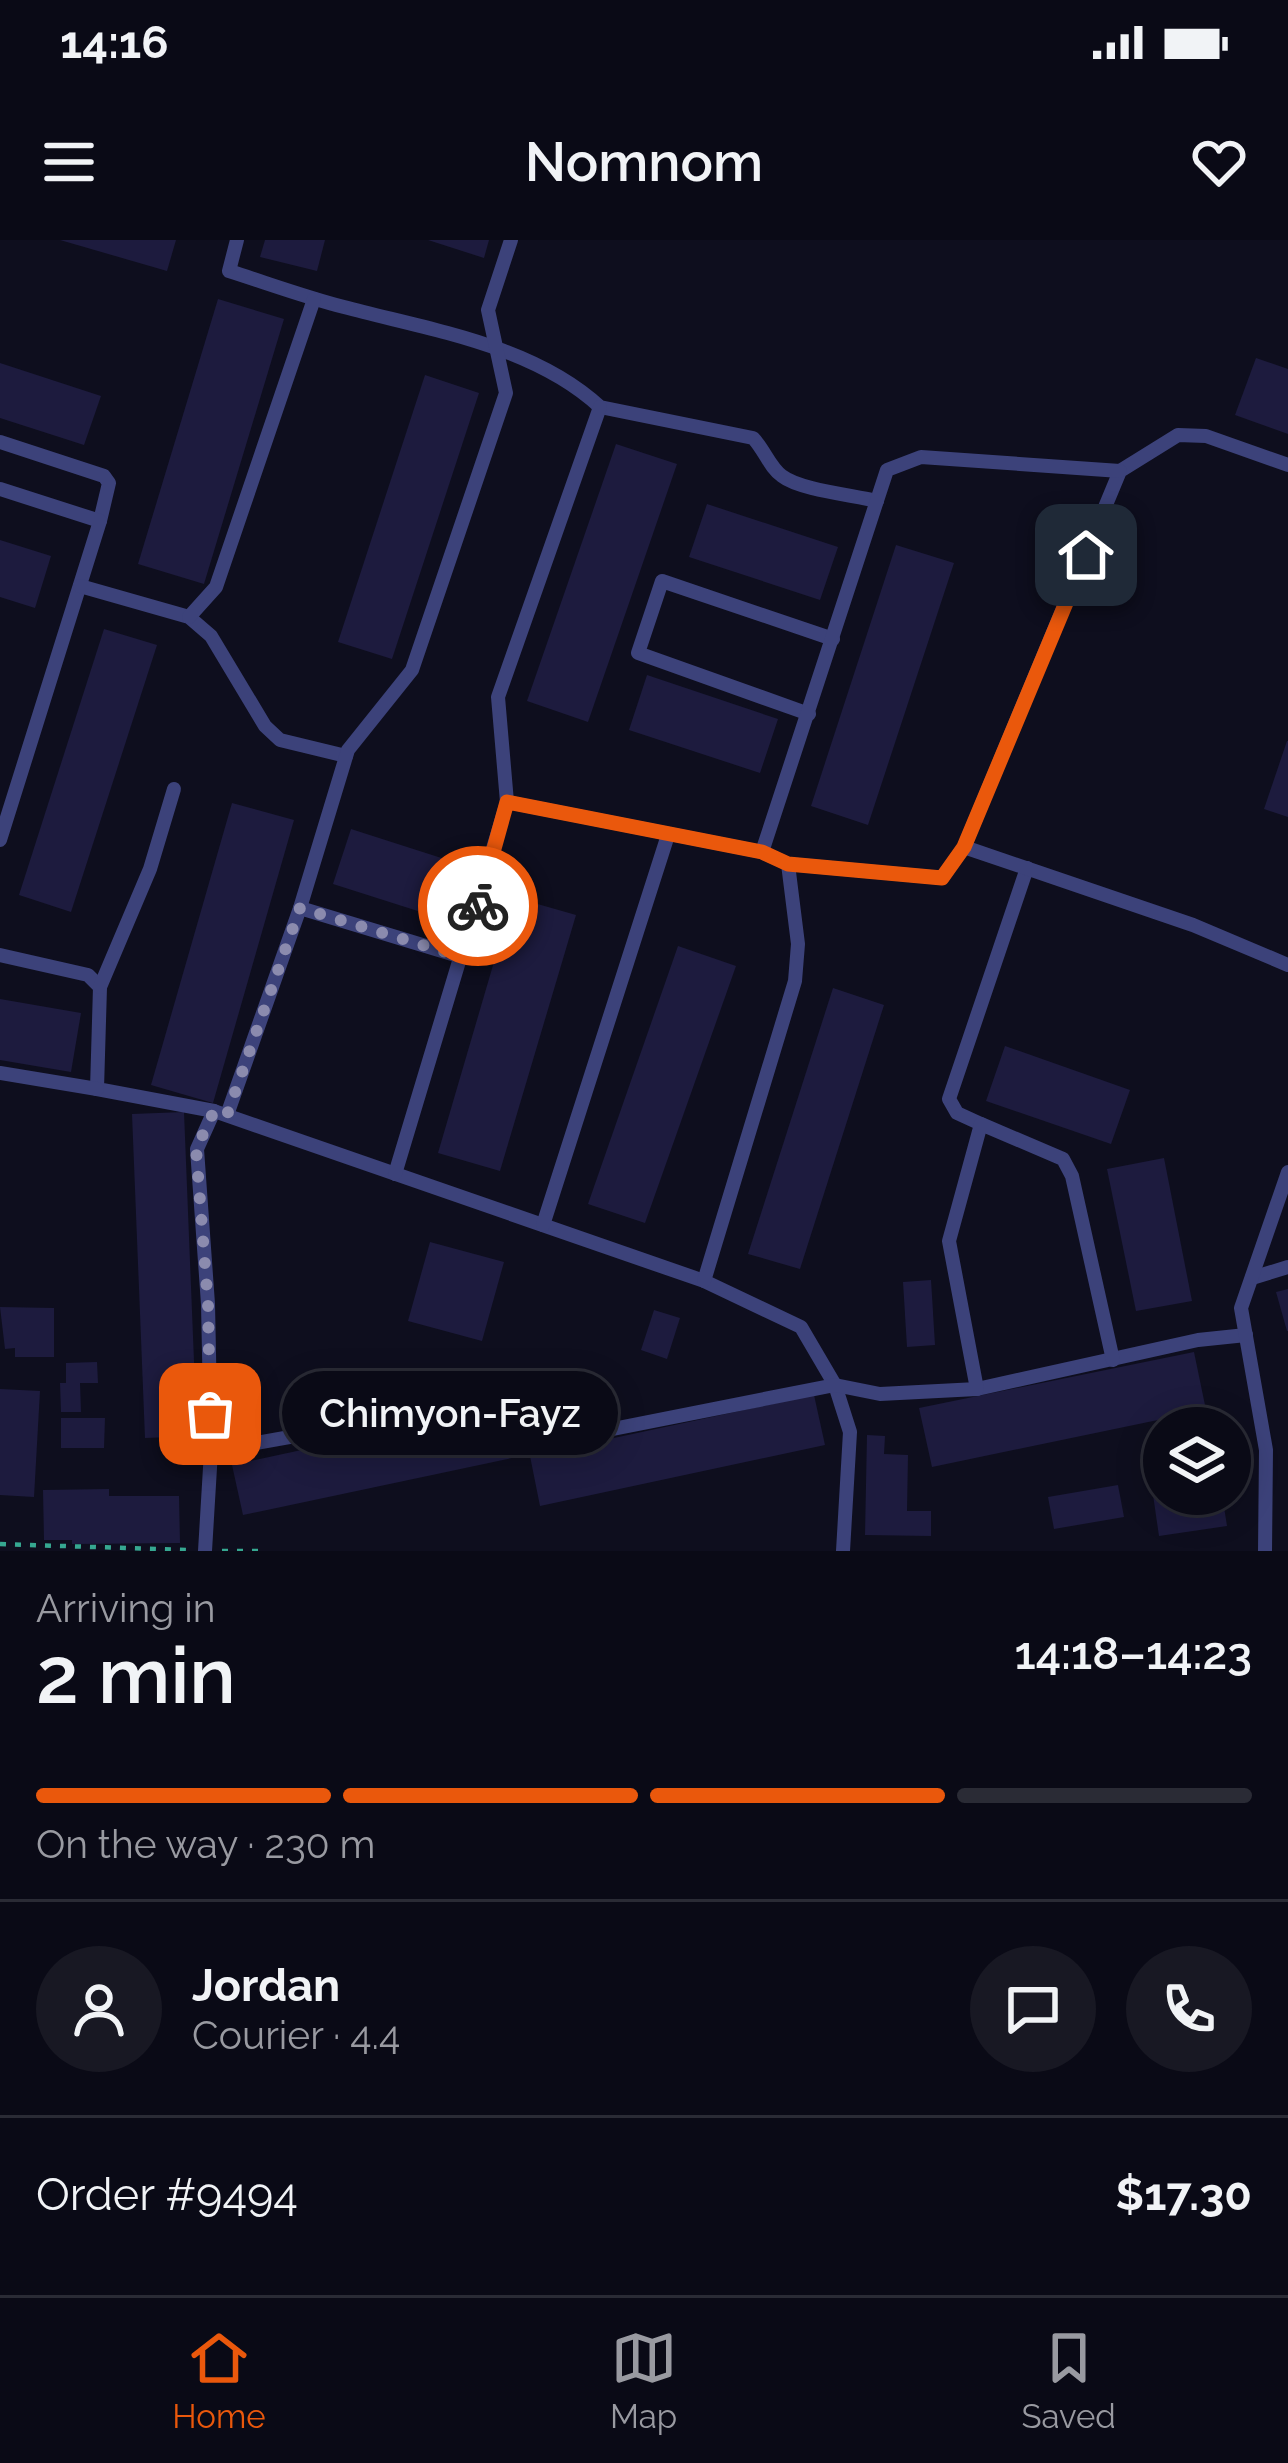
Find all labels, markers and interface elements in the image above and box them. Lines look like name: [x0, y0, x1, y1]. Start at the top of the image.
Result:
text: 14:16: [60, 16, 169, 69]
icon: menu: [36, 129, 102, 195]
icon: heart: [1186, 129, 1252, 195]
text: Nomnom: [525, 130, 763, 194]
pin: [1035, 504, 1137, 606]
icon: home: [1053, 522, 1119, 588]
courier: [418, 846, 538, 966]
icon: bike: [445, 873, 511, 939]
pin: [159, 1363, 261, 1465]
callout: Chimyon-Fayz: [282, 1372, 618, 1456]
icon: bag: [177, 1381, 243, 1447]
text: Chimyon-Fayz: [319, 1390, 581, 1436]
map controls: [1143, 1407, 1251, 1515]
button: layers: [1143, 1407, 1251, 1515]
text: Arriving in: [36, 1585, 216, 1631]
text: 14:18–14:23: [1014, 1627, 1252, 1680]
text: 2 min: [36, 1630, 236, 1721]
text: On the way · 230 m: [36, 1821, 375, 1867]
button: person: [36, 1946, 162, 2072]
button: chat: [970, 1946, 1096, 2072]
button: phone: [1126, 1946, 1252, 2072]
text: Jordan: [192, 1959, 340, 2012]
text: Courier · 4.4: [192, 2012, 400, 2058]
text: Order #9494: [36, 2168, 298, 2221]
text: $17.30: [1116, 2168, 1252, 2221]
tab: Home: [172, 2325, 266, 2436]
tab: Map: [610, 2325, 677, 2436]
tab: Saved: [1021, 2325, 1116, 2436]

